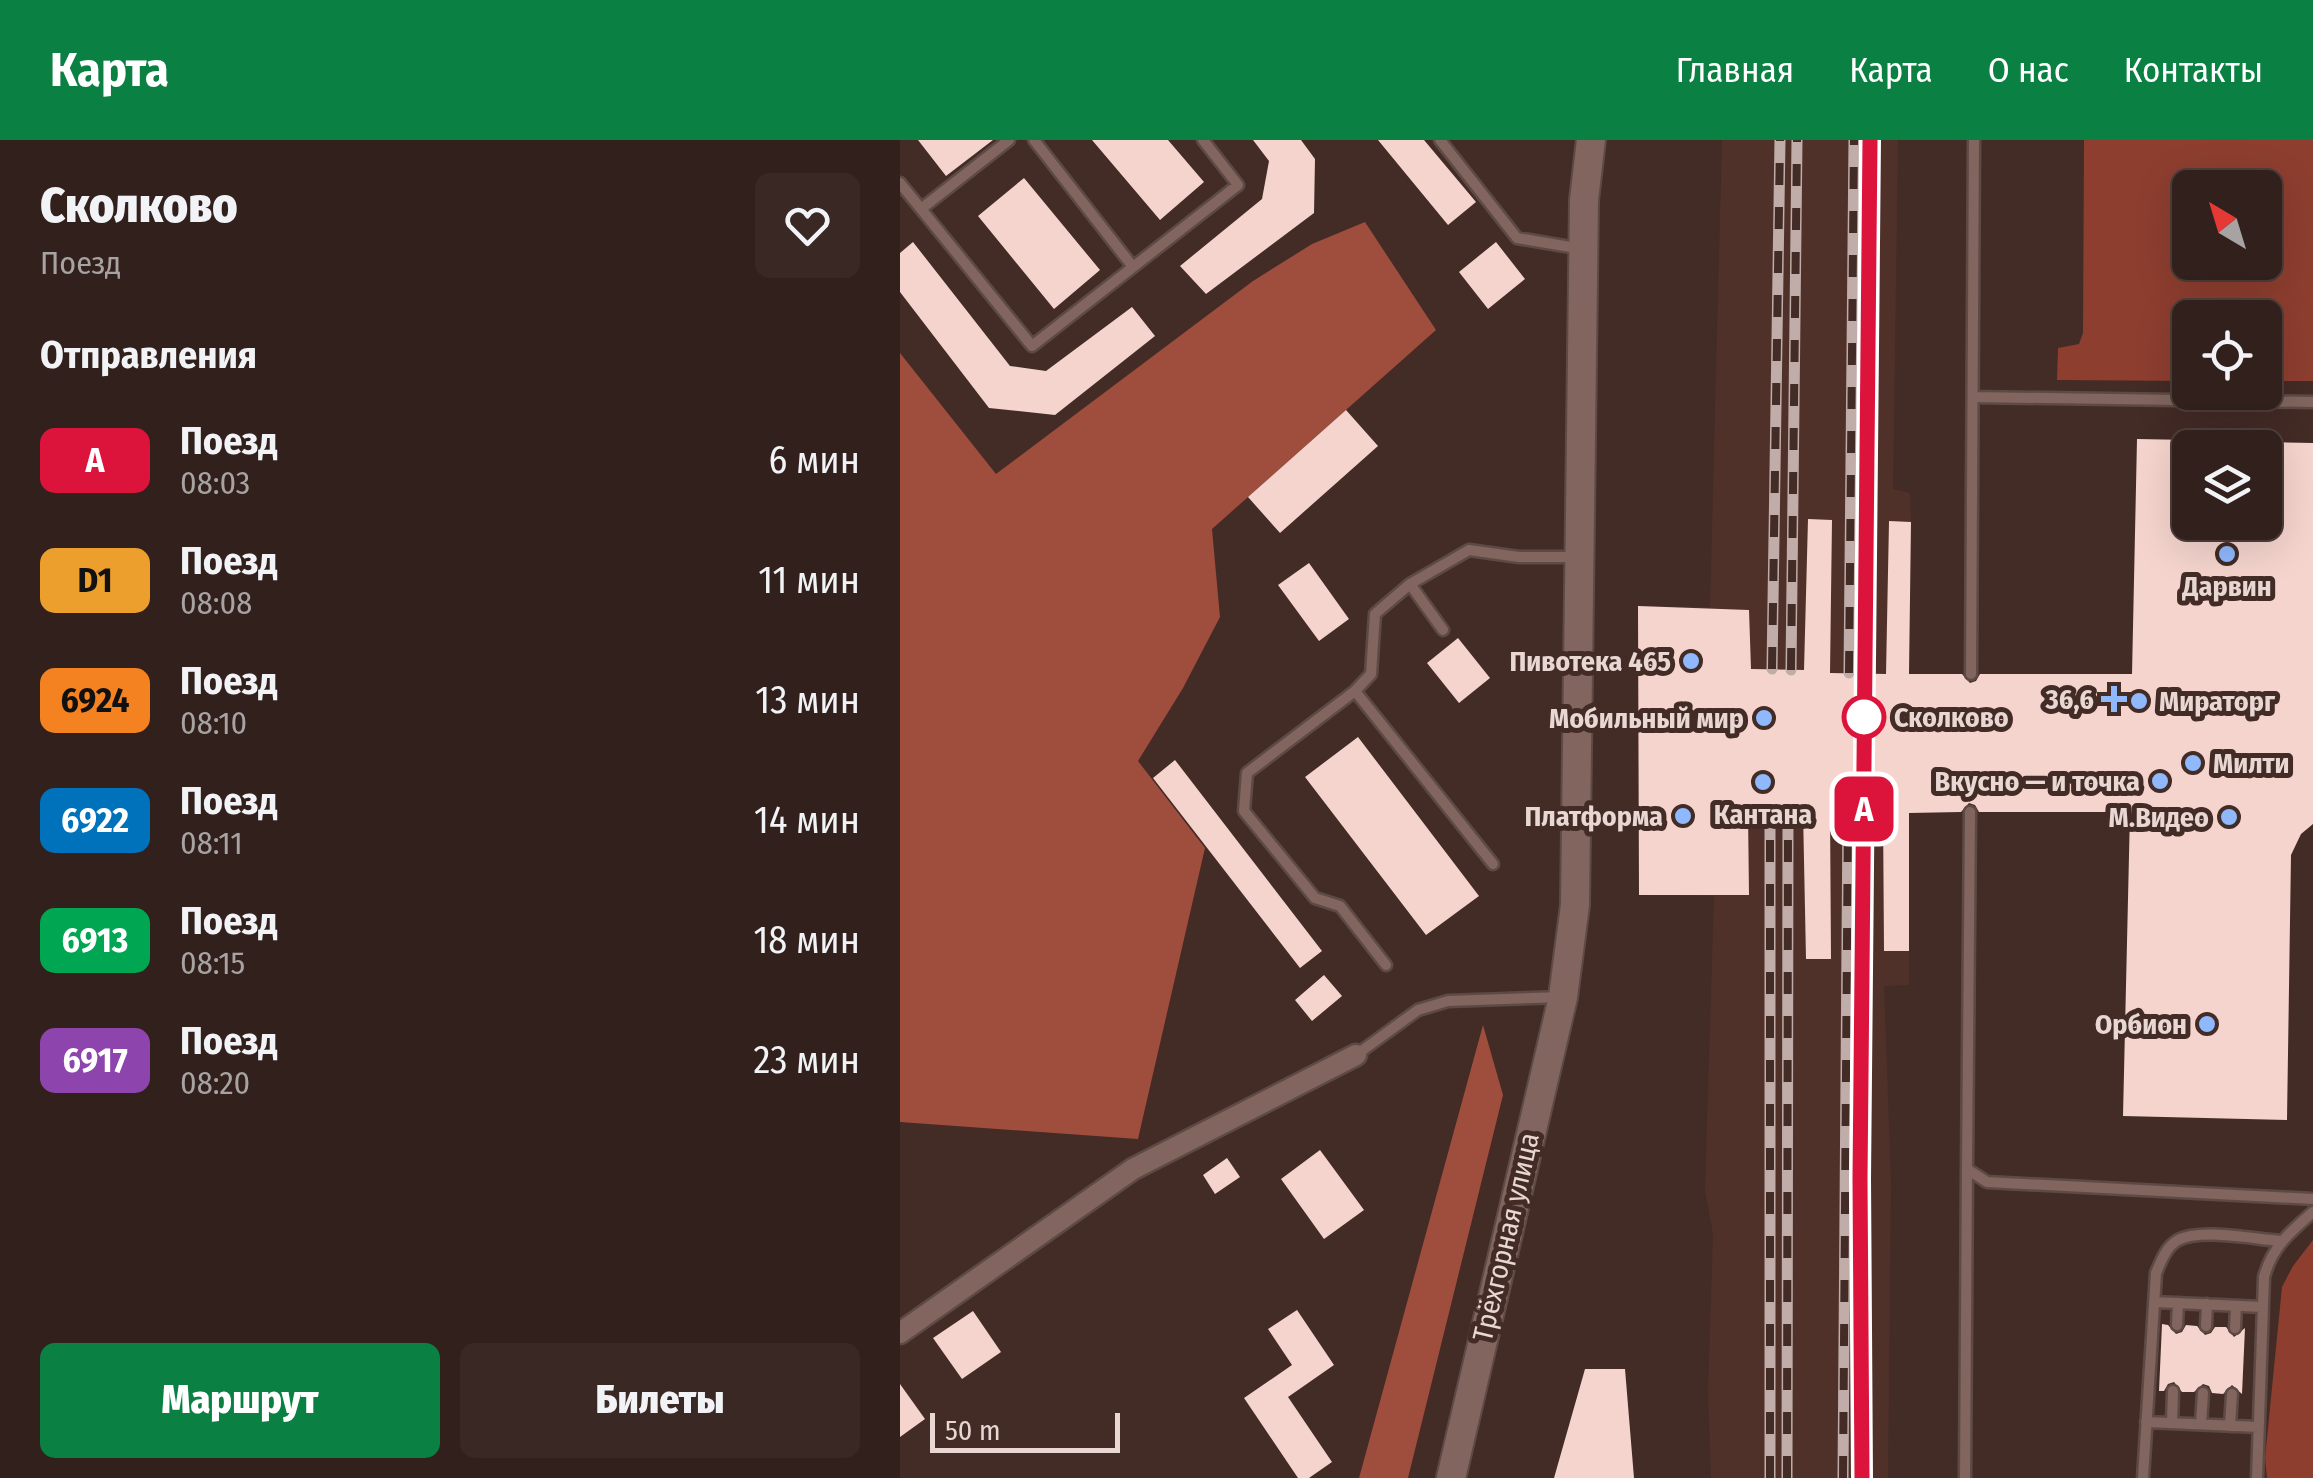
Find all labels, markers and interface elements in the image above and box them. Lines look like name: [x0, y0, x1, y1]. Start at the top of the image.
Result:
text: Карта: [50, 41, 169, 99]
text: Главная: [1676, 49, 1794, 91]
text: Карта: [1849, 49, 1933, 91]
text: О нас: [1988, 49, 2069, 91]
text: Контакты: [2124, 49, 2263, 91]
north arrow: [2172, 170, 2282, 280]
map controls: [2172, 170, 2282, 540]
button: heart: [755, 173, 860, 278]
text: Сколково: [40, 177, 238, 235]
text: Поезд: [40, 244, 121, 282]
button: locate: [2172, 300, 2282, 410]
text: Отправления: [40, 332, 257, 378]
text: Поезд: [180, 418, 278, 464]
button: layers: [2172, 430, 2282, 540]
text: 6 мин: [768, 437, 860, 483]
text: A: [85, 439, 105, 481]
text: 08:03: [180, 464, 250, 502]
text: Поезд: [180, 538, 278, 584]
marker: Дарвин: [2216, 543, 2238, 565]
text: 11 мин: [758, 557, 860, 603]
text: D1: [77, 559, 113, 601]
place label: Дарвин: [2181, 570, 2272, 603]
text: 08:08: [180, 584, 252, 622]
place label: Пивотека 465: [1509, 645, 1671, 678]
marker: Пивотека 465: [1680, 650, 1702, 672]
text: Поезд: [180, 658, 278, 704]
text: 13 мин: [755, 677, 860, 723]
text: 6924: [61, 679, 129, 721]
place label: 36,6: [2044, 683, 2094, 716]
place label: Мираторг: [2159, 685, 2276, 718]
marker: 36,6: [2103, 688, 2125, 710]
marker: Мираторг: [2128, 690, 2150, 712]
marker: Сколково: [1843, 696, 1885, 738]
place label: Сколково: [1894, 701, 2009, 734]
place label: Мобильный мир: [1549, 702, 1744, 735]
text: 08:10: [180, 704, 247, 742]
marker: Мобильный мир: [1753, 707, 1775, 729]
place label: Милти: [2213, 747, 2290, 780]
marker: Милти: [2182, 752, 2204, 774]
place label: Вкусно — и точка: [1935, 765, 2140, 798]
marker: Вкусно — и точка: [2149, 770, 2171, 792]
marker: Кантана: [1752, 771, 1774, 793]
line badge: A: [1832, 776, 1896, 842]
text: Поезд: [180, 778, 278, 824]
text: A: [1854, 788, 1874, 830]
text: 14 мин: [754, 797, 860, 843]
place label: Кантана: [1714, 798, 1812, 831]
text: 6922: [61, 799, 129, 841]
place label: Платформа: [1524, 800, 1663, 833]
place label: М.Видео: [2109, 801, 2209, 834]
marker: Платформа: [1672, 805, 1694, 827]
marker: М.Видео: [2218, 806, 2240, 828]
text: 08:11: [180, 824, 243, 862]
text: Поезд: [180, 898, 278, 944]
text: 18 мин: [753, 917, 860, 963]
text: 6913: [62, 919, 128, 961]
text: 08:15: [180, 944, 245, 982]
place label: Орбион: [2095, 1008, 2187, 1041]
marker: Орбион: [2196, 1013, 2218, 1035]
text: Поезд: [180, 1018, 278, 1064]
text: 23 мин: [753, 1037, 860, 1083]
text: 6917: [62, 1039, 128, 1081]
text: 08:20: [180, 1064, 250, 1102]
street label: Трёхгорная улица: [1466, 1130, 1546, 1344]
button: Маршрут: [40, 1343, 440, 1458]
button: Билеты: [460, 1343, 860, 1458]
scale bar: [930, 1408, 1120, 1452]
text: 50 m: [945, 1414, 1001, 1447]

